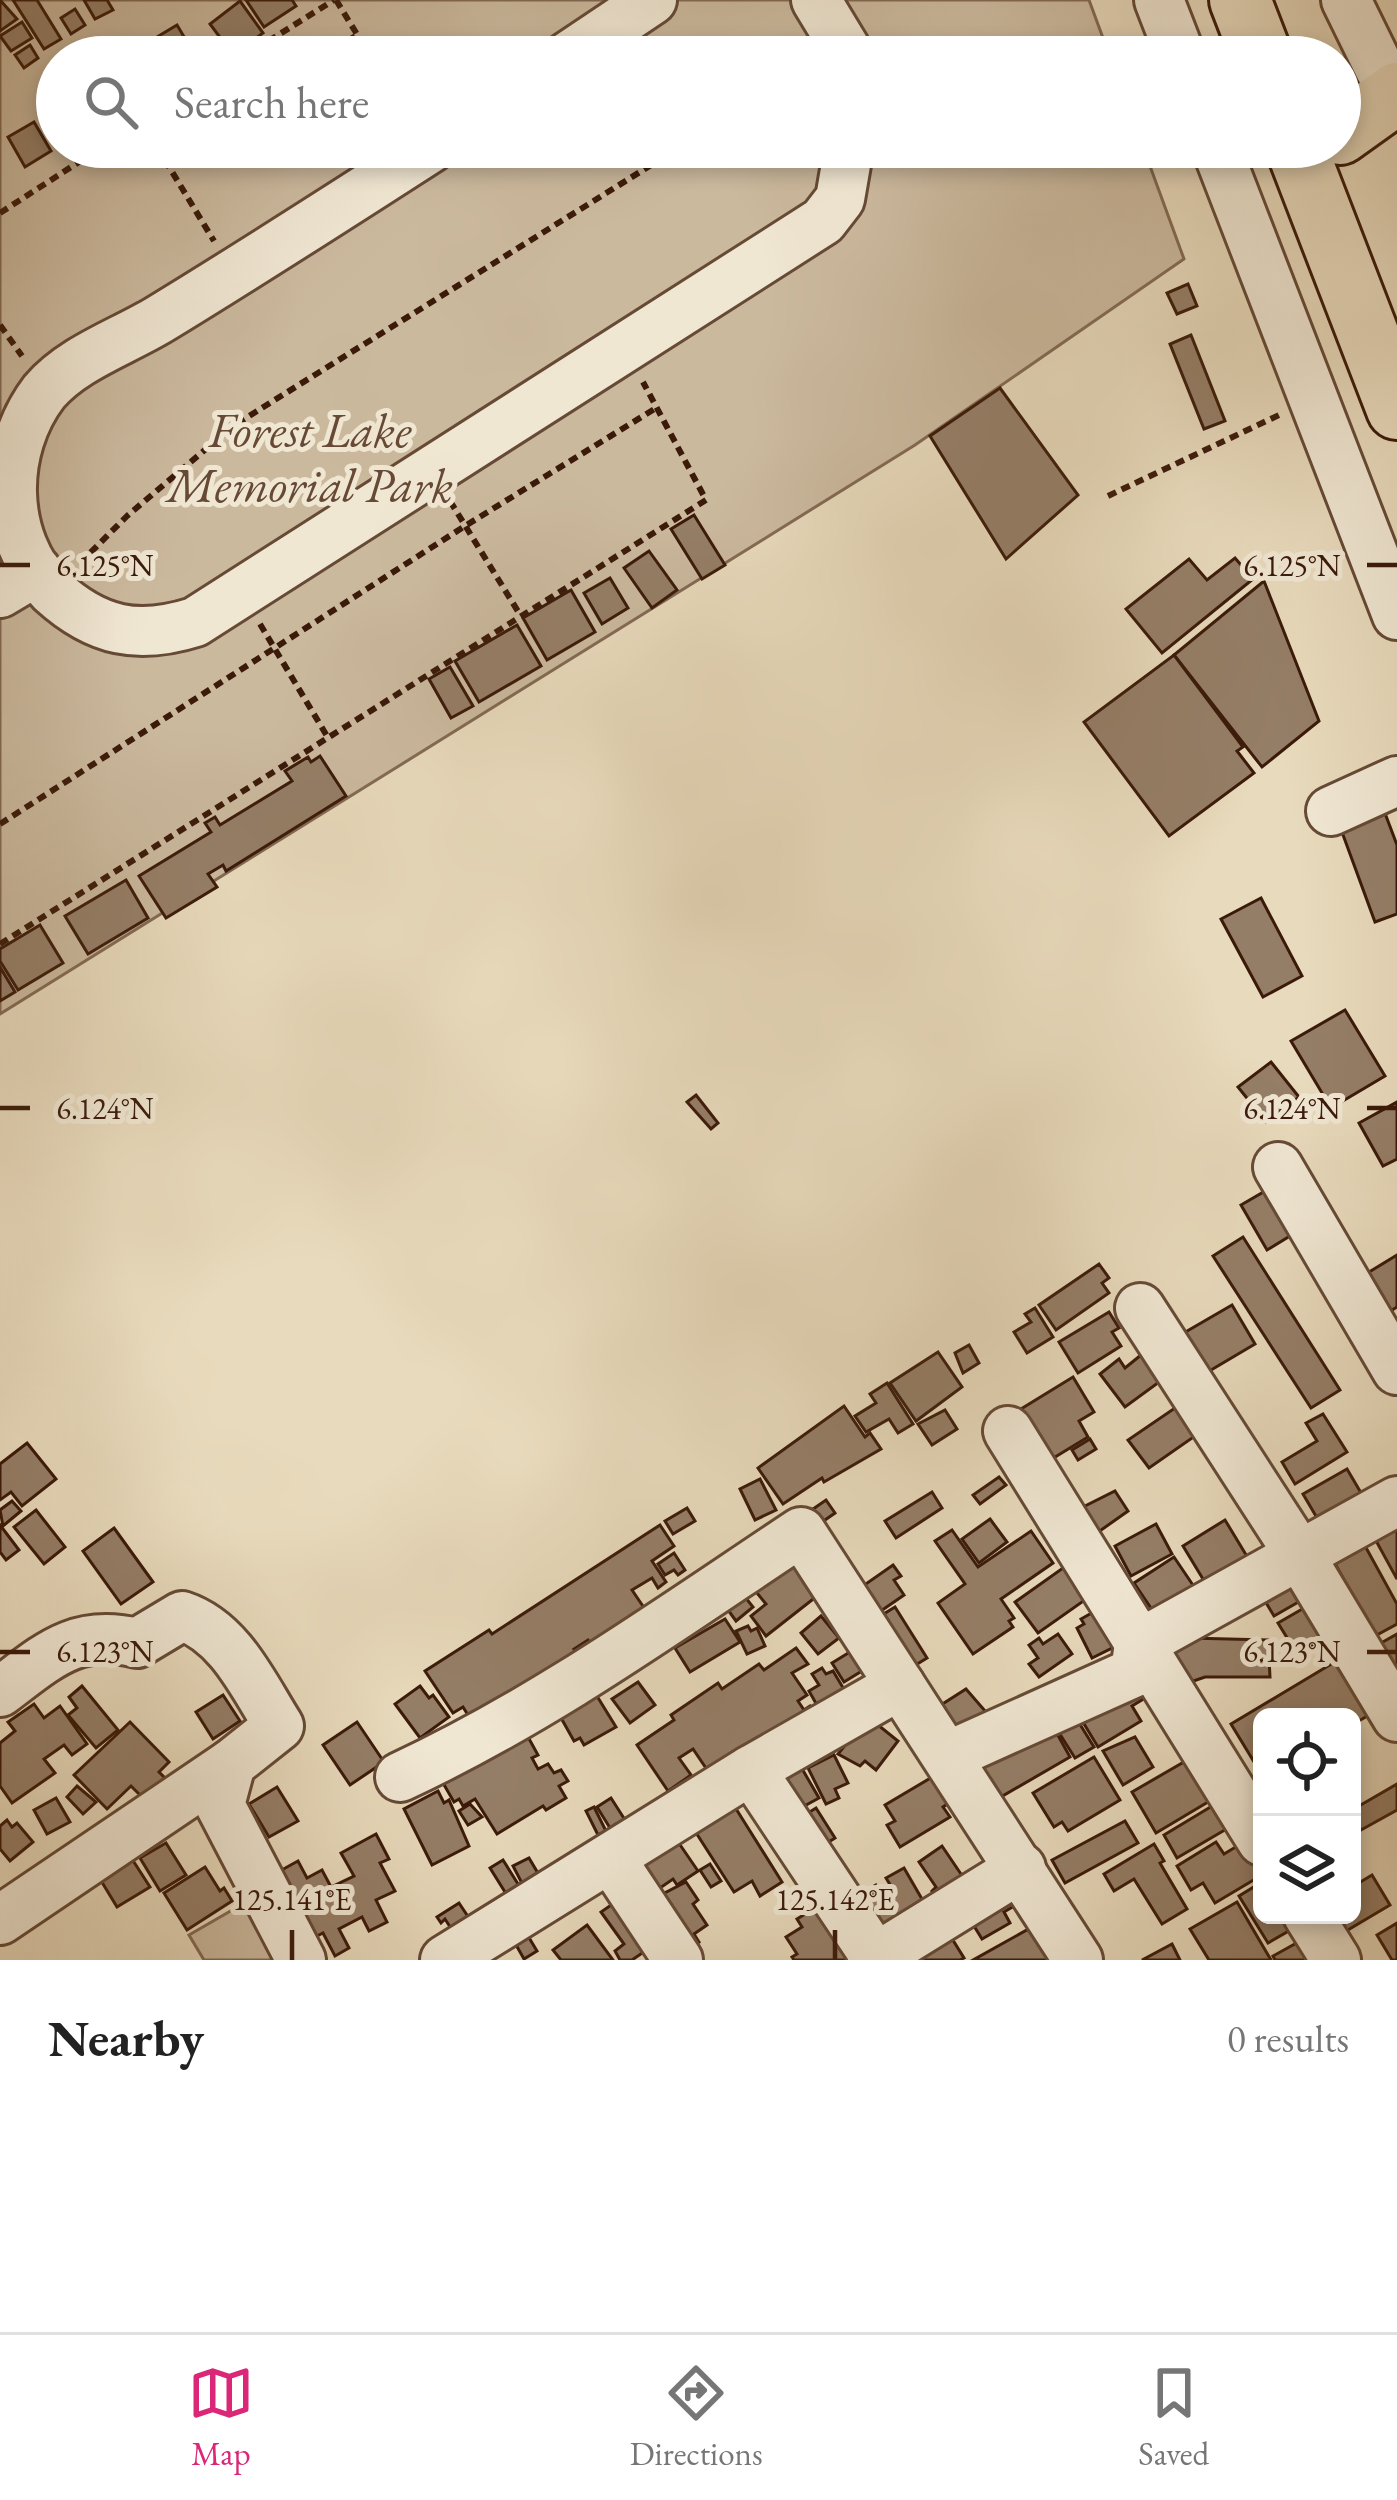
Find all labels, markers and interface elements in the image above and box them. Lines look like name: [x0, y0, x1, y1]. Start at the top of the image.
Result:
search box: [36, 36, 1361, 168]
icon: search: [78, 69, 144, 135]
text: Search here: [174, 73, 369, 131]
park label: Forest Lake Memorial Park: [164, 399, 453, 516]
text: 6.125°N: [57, 546, 154, 585]
text: 6.125°N: [1244, 546, 1341, 585]
text: 6.124°N: [57, 1089, 154, 1128]
text: 6.124°N: [1244, 1089, 1341, 1128]
text: 6.123°N: [57, 1632, 154, 1671]
text: 6.123°N: [1244, 1632, 1341, 1671]
map controls: [1253, 1708, 1361, 1924]
button: locate: [1253, 1708, 1361, 1816]
button: layers: [1253, 1816, 1361, 1924]
text: 125.141°E: [233, 1880, 352, 1919]
text: 125.142°E: [776, 1880, 895, 1919]
text: Nearby: [48, 2005, 204, 2071]
text: 0 results: [1227, 2013, 1349, 2064]
tab: Map: [188, 2360, 254, 2475]
tab: Directions: [630, 2360, 763, 2475]
tab: Saved: [1138, 2360, 1209, 2475]

